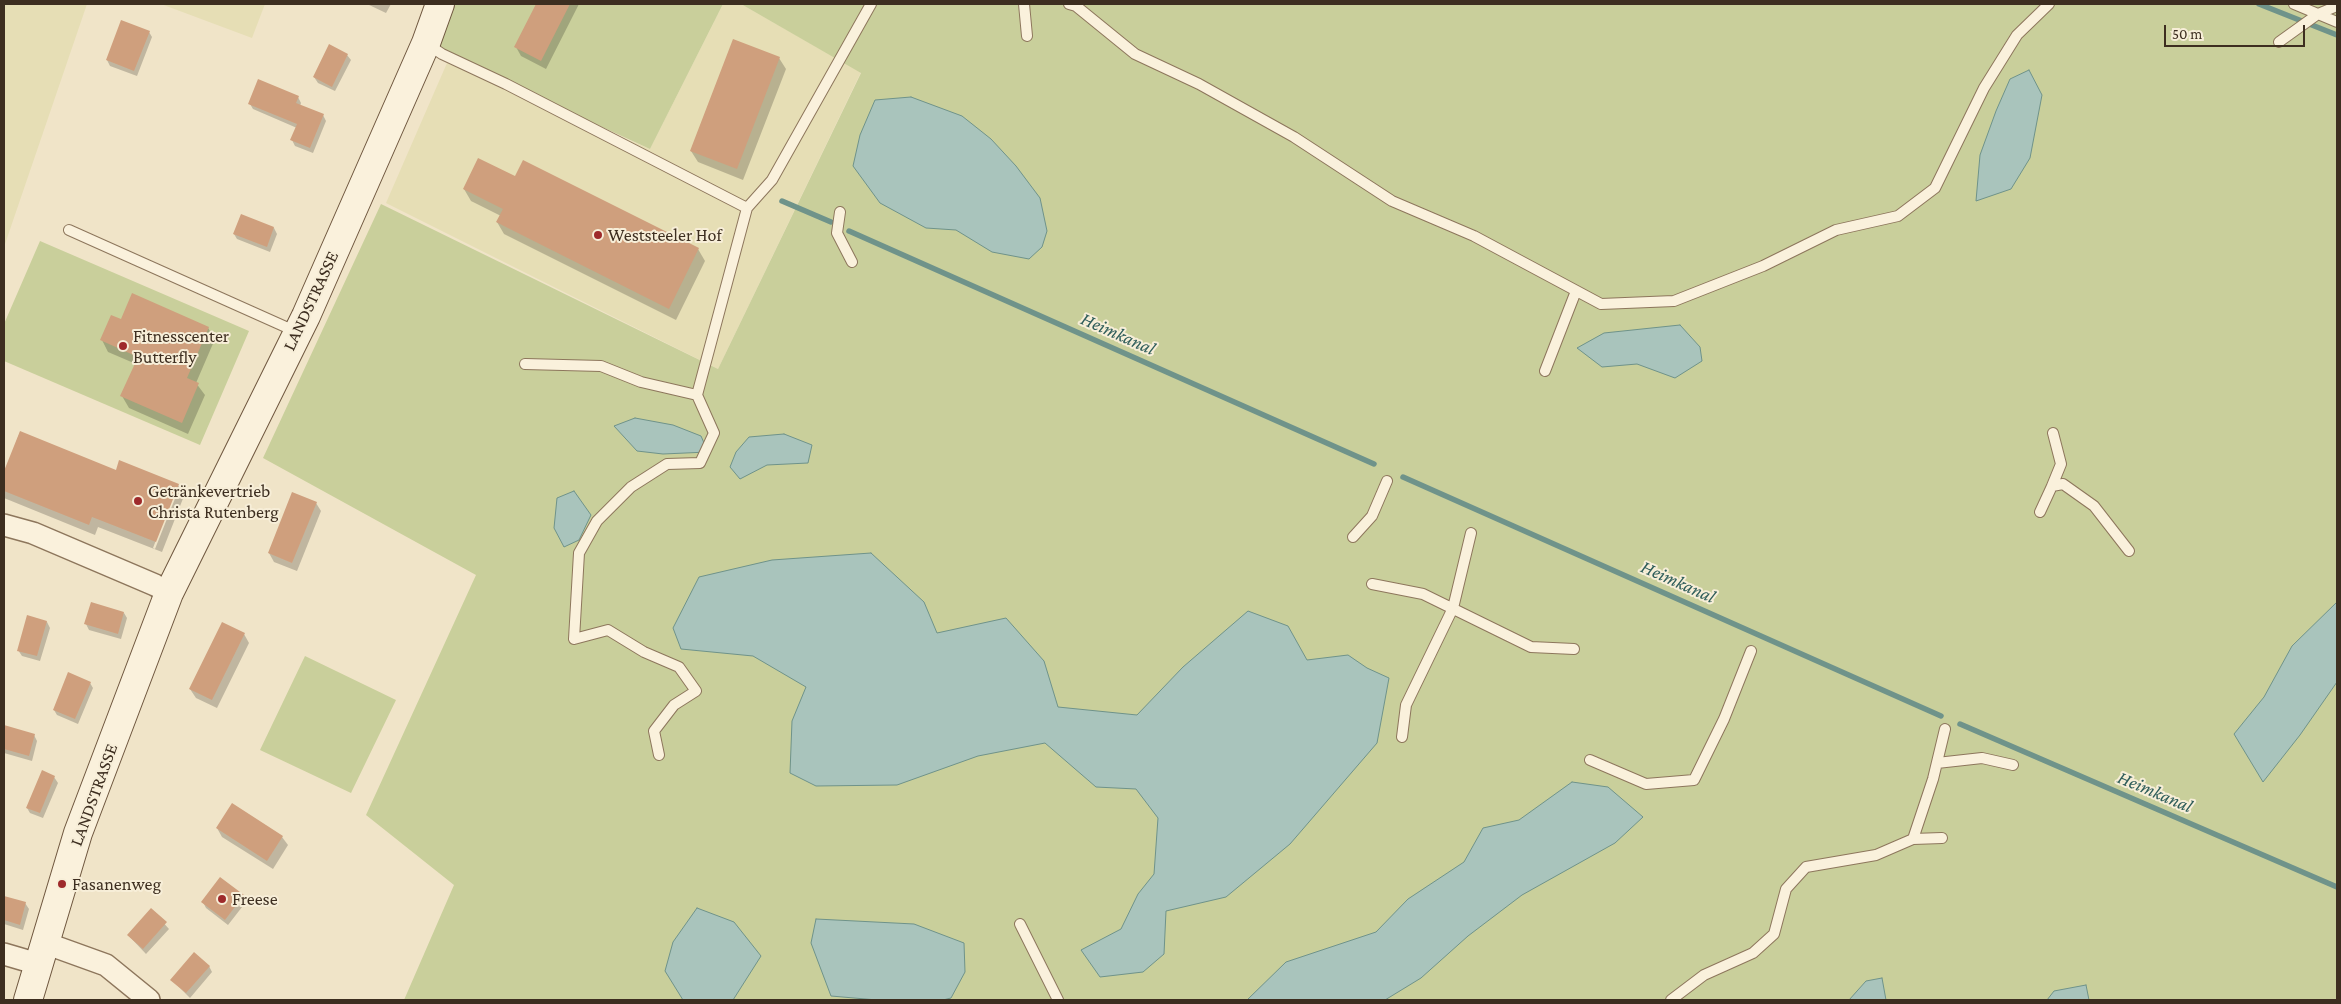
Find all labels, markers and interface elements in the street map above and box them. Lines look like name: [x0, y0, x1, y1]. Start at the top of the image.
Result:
scale bar: [2166, 15, 2307, 47]
text: 50 m: [2172, 26, 2202, 42]
place label: Weststeeler Hof: [608, 224, 722, 246]
marker: Weststeeler Hof: [592, 229, 604, 241]
street label: LANDSTRASSE: [279, 248, 343, 354]
water label: Heimkanal: [1077, 308, 1159, 360]
place label: Fitnesscenter Butterfly: [133, 325, 229, 368]
marker: Fitnesscenter Butterfly: [117, 340, 129, 352]
place label: Getränkevertrieb Christa Rutenberg: [148, 480, 279, 522]
marker: Getränkevertrieb Christa Rutenberg: [132, 495, 144, 507]
water label: Heimkanal: [1637, 556, 1719, 608]
street label: LANDSTRASSE: [65, 741, 123, 849]
water label: Heimkanal: [2114, 766, 2196, 818]
place label: Fasanenweg: [72, 873, 161, 895]
marker: Fasanenweg: [56, 878, 68, 890]
place label: Freese: [232, 888, 278, 910]
marker: Freese: [216, 893, 228, 905]

